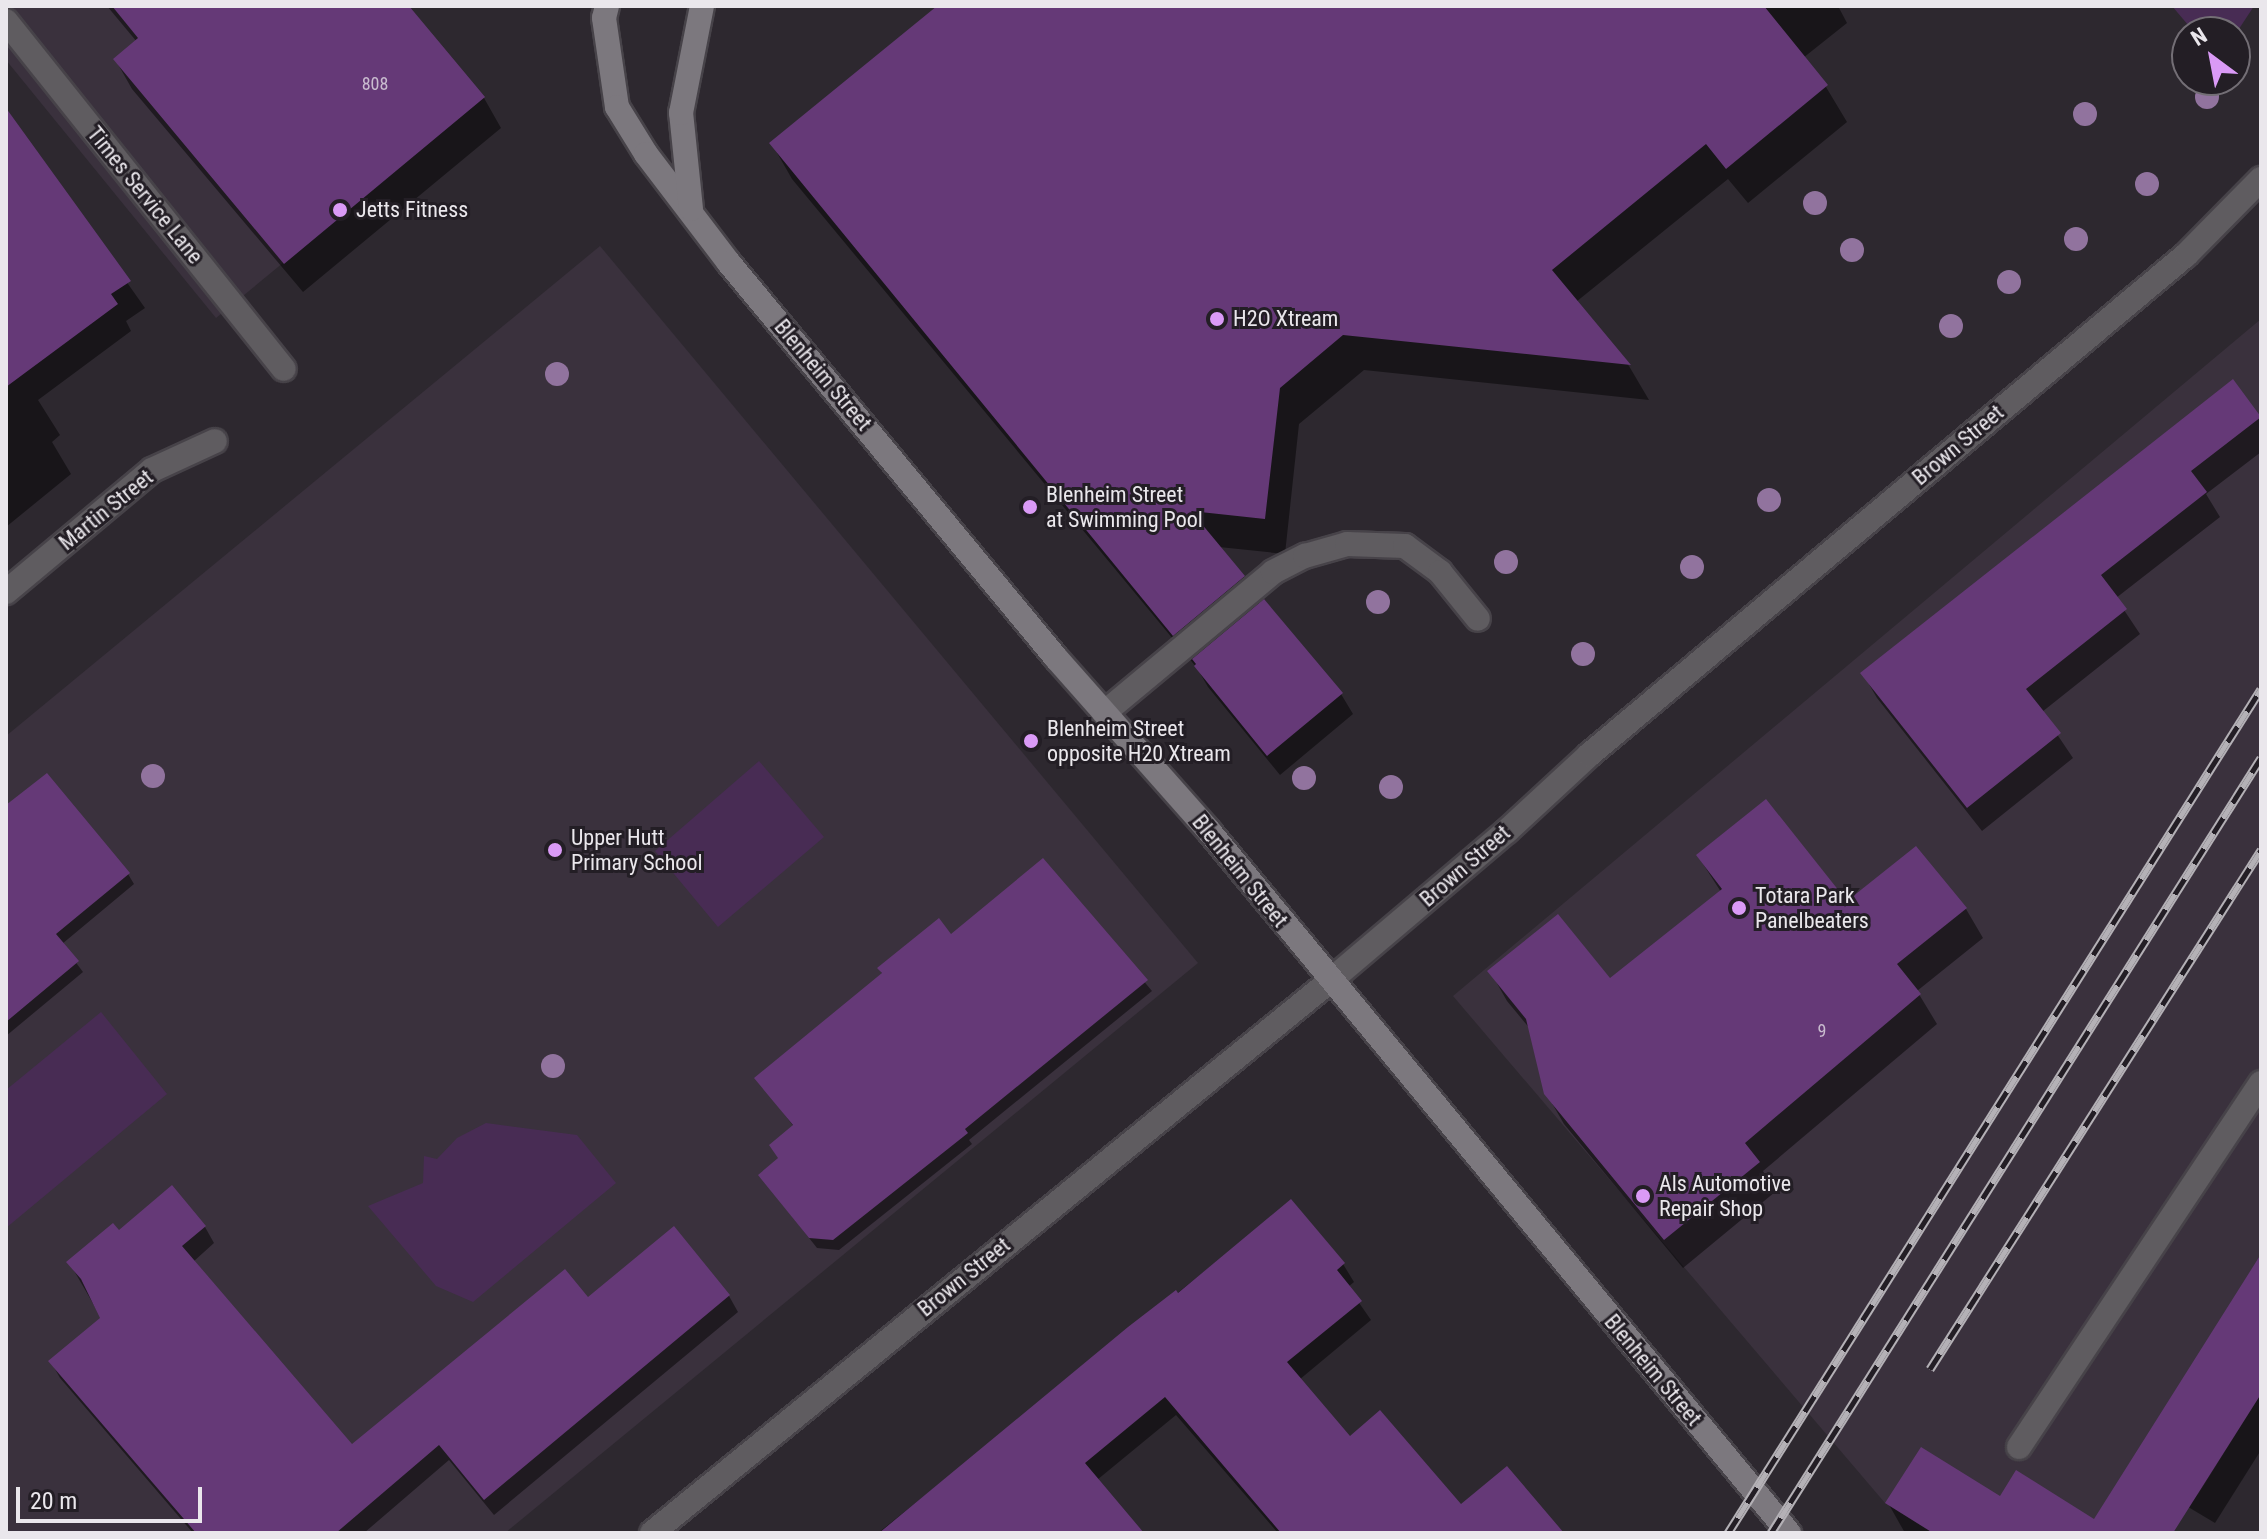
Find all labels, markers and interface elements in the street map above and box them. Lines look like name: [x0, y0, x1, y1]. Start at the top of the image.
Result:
north arrow: [2171, 16, 2251, 96]
text: N: [2187, 23, 2211, 51]
house number: 808: [362, 73, 388, 95]
street label: Times Service Lane: [82, 121, 208, 269]
place label: Jetts Fitness: [356, 197, 468, 223]
marker: Jetts Fitness: [331, 201, 349, 219]
place label: H2O Xtream: [1233, 306, 1338, 332]
marker: H2O Xtream: [1208, 310, 1226, 328]
street label: Blenheim Street: [769, 314, 877, 436]
street label: Brown Street: [1907, 399, 2009, 491]
street label: Martin Street: [54, 464, 158, 556]
place label: Blenheim Street at Swimming Pool: [1046, 481, 1203, 532]
marker: Blenheim Street at Swimming Pool: [1021, 498, 1039, 516]
place label: Blenheim Street opposite H20 Xtream: [1047, 715, 1231, 766]
marker: Blenheim Street opposite H20 Xtream: [1022, 732, 1040, 750]
street label: Blenheim Street: [1187, 809, 1293, 933]
street label: Brown Street: [1414, 820, 1516, 912]
place label: Upper Hutt Primary School: [571, 824, 702, 876]
marker: Upper Hutt Primary School: [546, 841, 564, 859]
place label: Totara Park Panelbeaters: [1755, 882, 1869, 934]
marker: Totara Park Panelbeaters: [1730, 899, 1748, 917]
house number: 9: [1818, 1020, 1826, 1042]
place label: Als Automotive Repair Shop: [1659, 1170, 1791, 1222]
marker: Als Automotive Repair Shop: [1634, 1187, 1652, 1205]
street label: Brown Street: [913, 1232, 1015, 1322]
street label: Blenheim Street: [1599, 1309, 1707, 1431]
scale bar: [20, 1471, 206, 1521]
text: 20 m: [30, 1487, 77, 1515]

